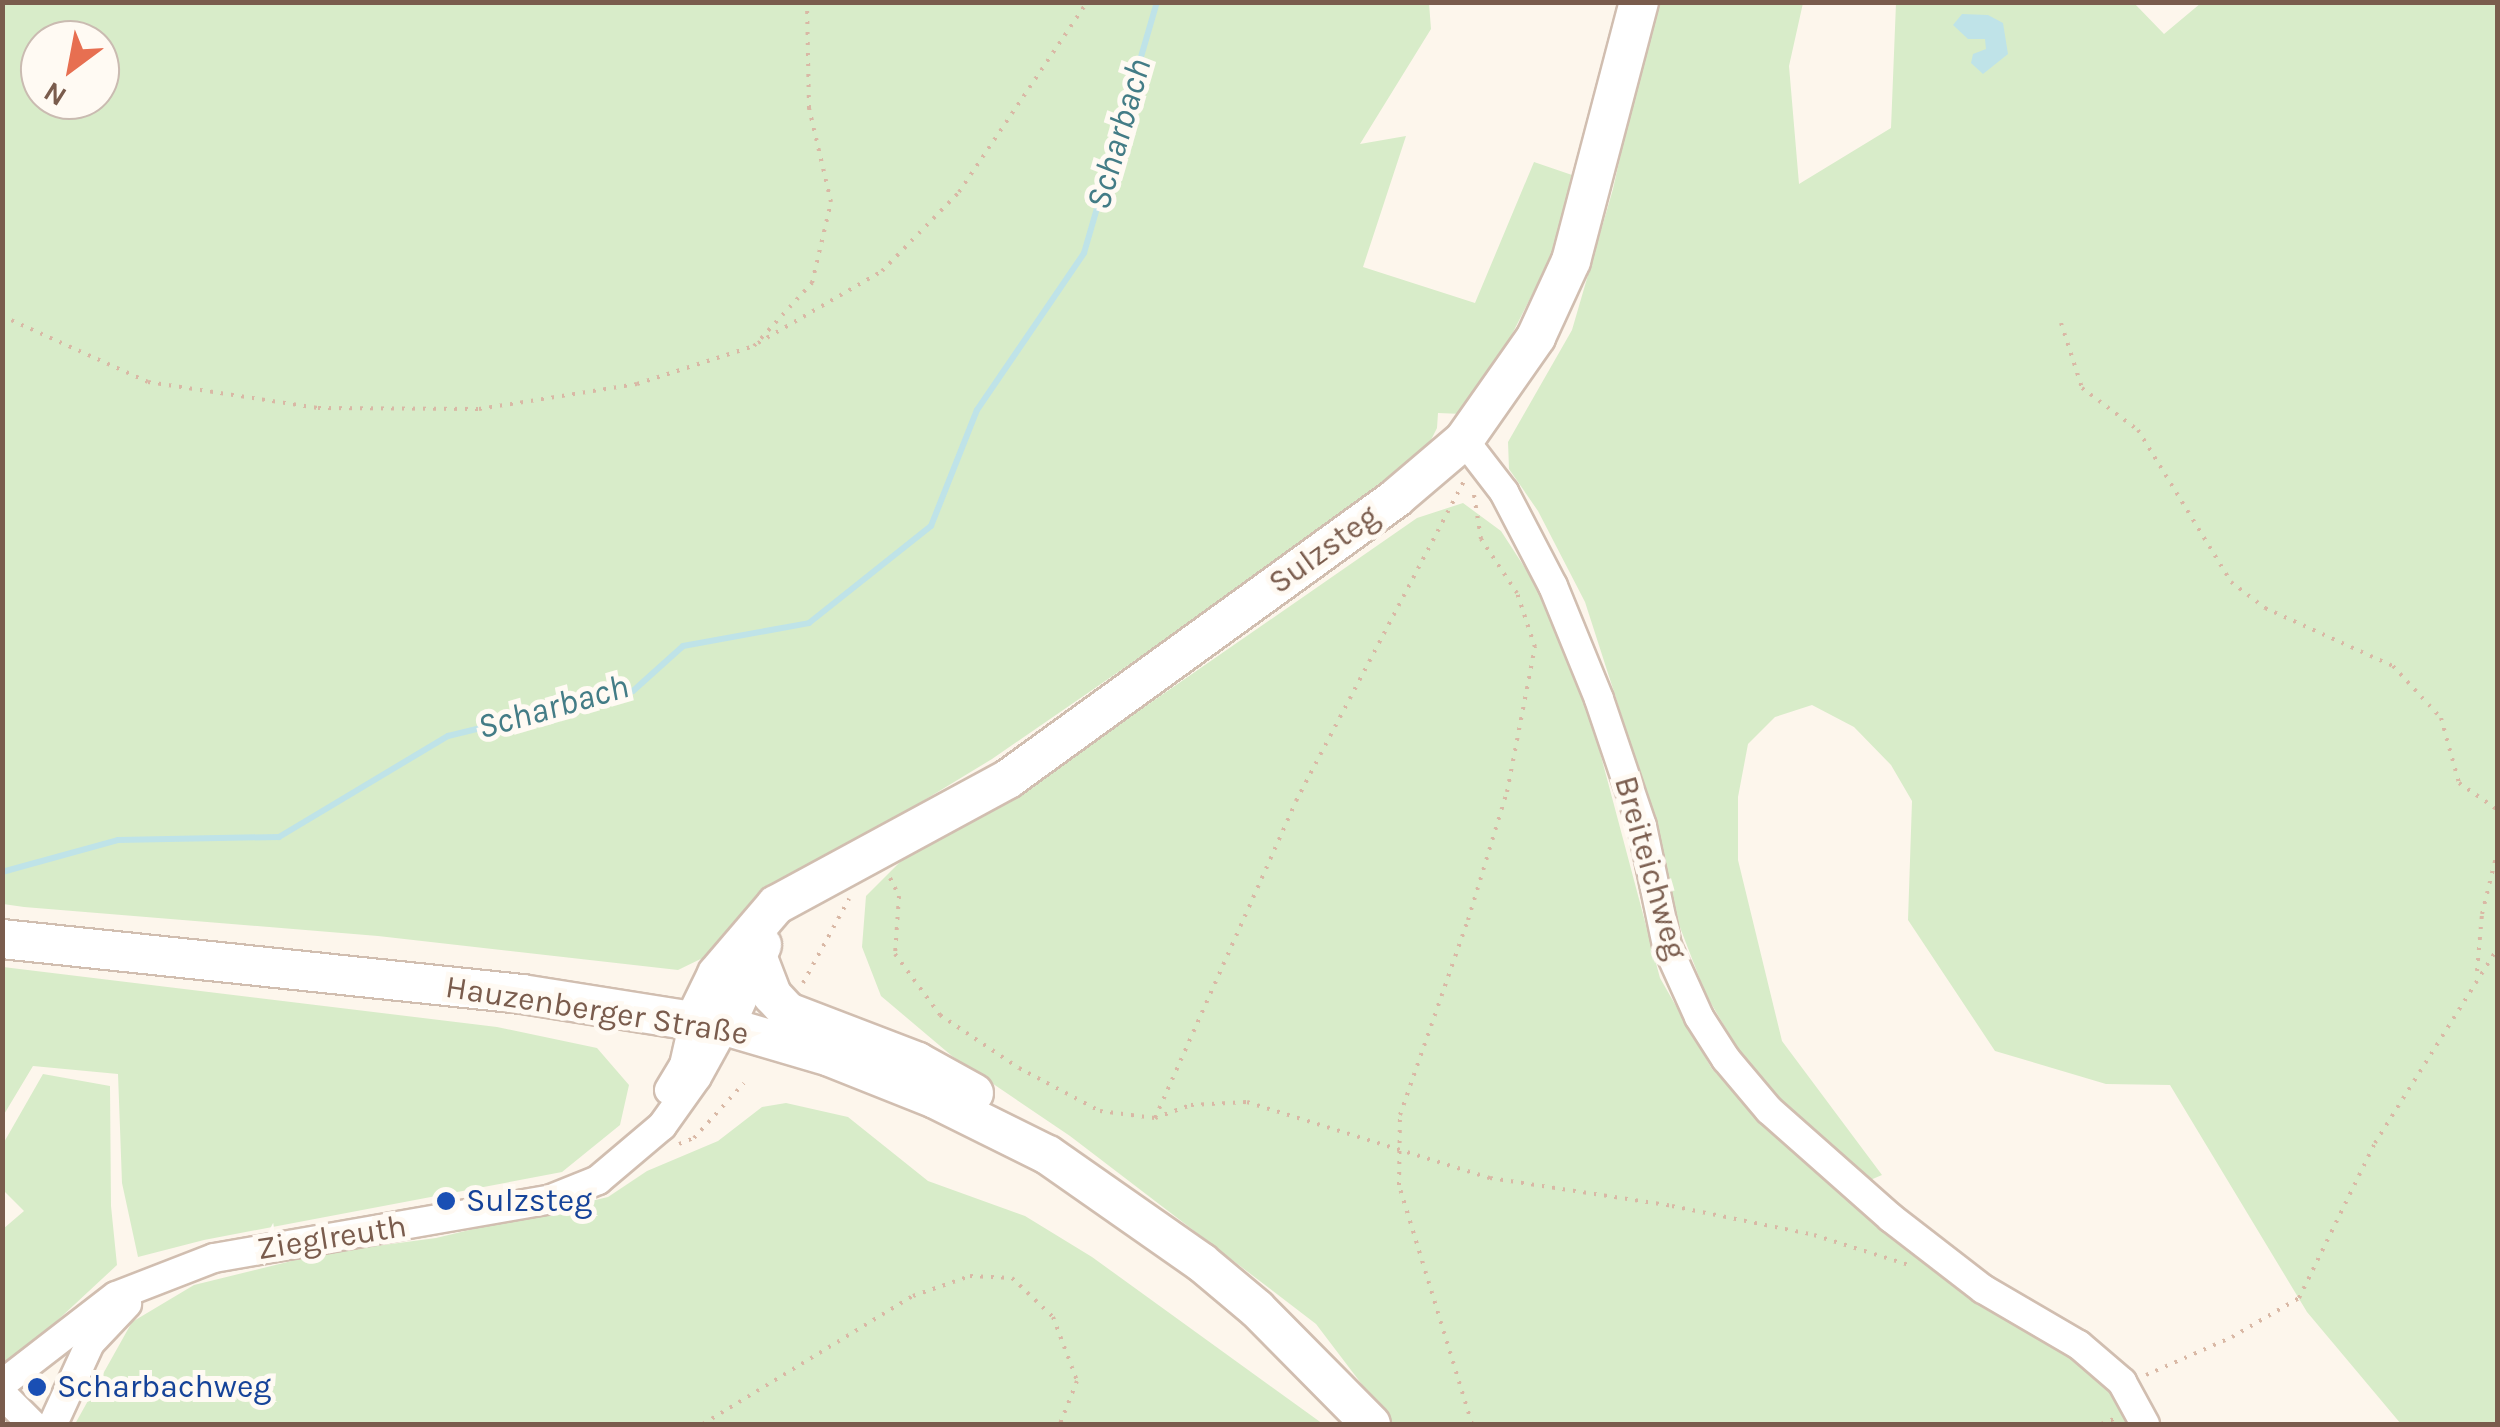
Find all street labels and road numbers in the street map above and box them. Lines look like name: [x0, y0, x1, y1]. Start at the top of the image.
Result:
street label: Sulzsteg: [1262, 497, 1386, 603]
street label: Breiteichweg: [1606, 772, 1694, 964]
street label: Hauzenberger Straße: [443, 968, 751, 1054]
street label: Zieglreuth: [255, 1207, 409, 1269]

